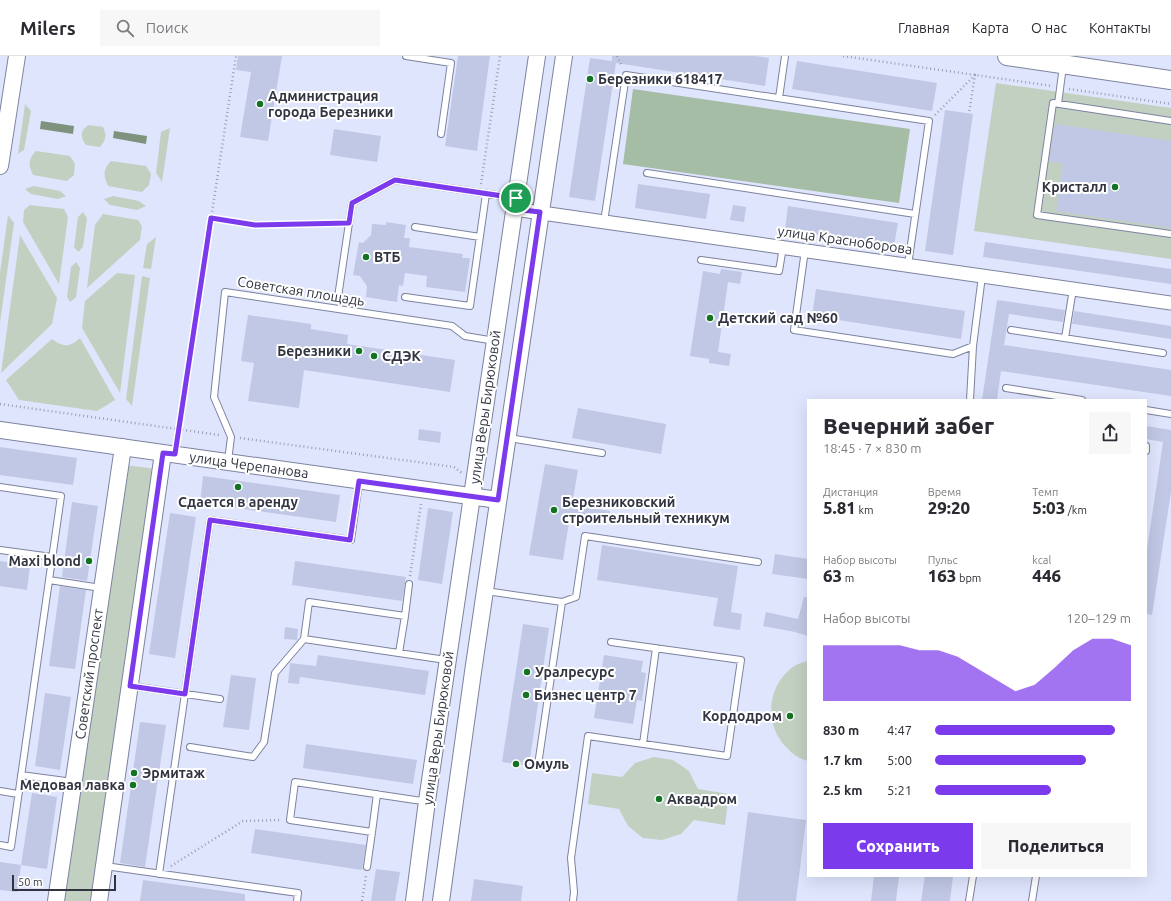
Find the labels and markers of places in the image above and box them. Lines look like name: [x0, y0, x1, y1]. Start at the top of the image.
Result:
place label: Березники 618417: [598, 71, 723, 87]
marker: Березники 618417: [585, 74, 595, 84]
place label: Администрация города Березники: [268, 88, 393, 120]
marker: Администрация города Березники: [255, 99, 265, 109]
place label: Кристалл: [1042, 179, 1107, 195]
pin: [499, 181, 533, 215]
marker: Кристалл: [1110, 182, 1120, 192]
place label: ВТБ: [374, 249, 401, 265]
marker: ВТБ: [361, 252, 371, 262]
place label: Детский сад №60: [718, 310, 838, 326]
marker: Детский сад №60: [705, 313, 715, 323]
place label: Березники: [277, 343, 351, 359]
marker: Березники: [354, 346, 364, 356]
place label: СДЭК: [382, 348, 422, 364]
marker: СДЭК: [369, 351, 379, 361]
marker: Сдается в аренду: [233, 482, 243, 492]
place label: Сдается в аренду: [178, 494, 299, 510]
place label: Березниковский строительный техникум: [562, 494, 730, 526]
marker: Березниковский строительный техникум: [549, 505, 559, 515]
place label: Maxi blond: [9, 553, 81, 569]
marker: Maxi blond: [84, 556, 94, 566]
place label: Уралресурс: [535, 664, 614, 680]
marker: Уралресурс: [522, 667, 532, 677]
place label: Бизнес центр 7: [534, 687, 637, 703]
marker: Бизнес центр 7: [521, 690, 531, 700]
place label: Кордодром: [702, 708, 782, 724]
marker: Кордодром: [785, 711, 795, 721]
place label: Омуль: [524, 756, 569, 772]
marker: Омуль: [511, 759, 521, 769]
place label: Эрмитаж: [142, 765, 205, 781]
marker: Эрмитаж: [129, 768, 139, 778]
place label: Медовая лавка: [20, 777, 125, 793]
marker: Медовая лавка: [128, 780, 138, 790]
place label: Аквадром: [667, 791, 737, 807]
marker: Аквадром: [654, 794, 664, 804]

